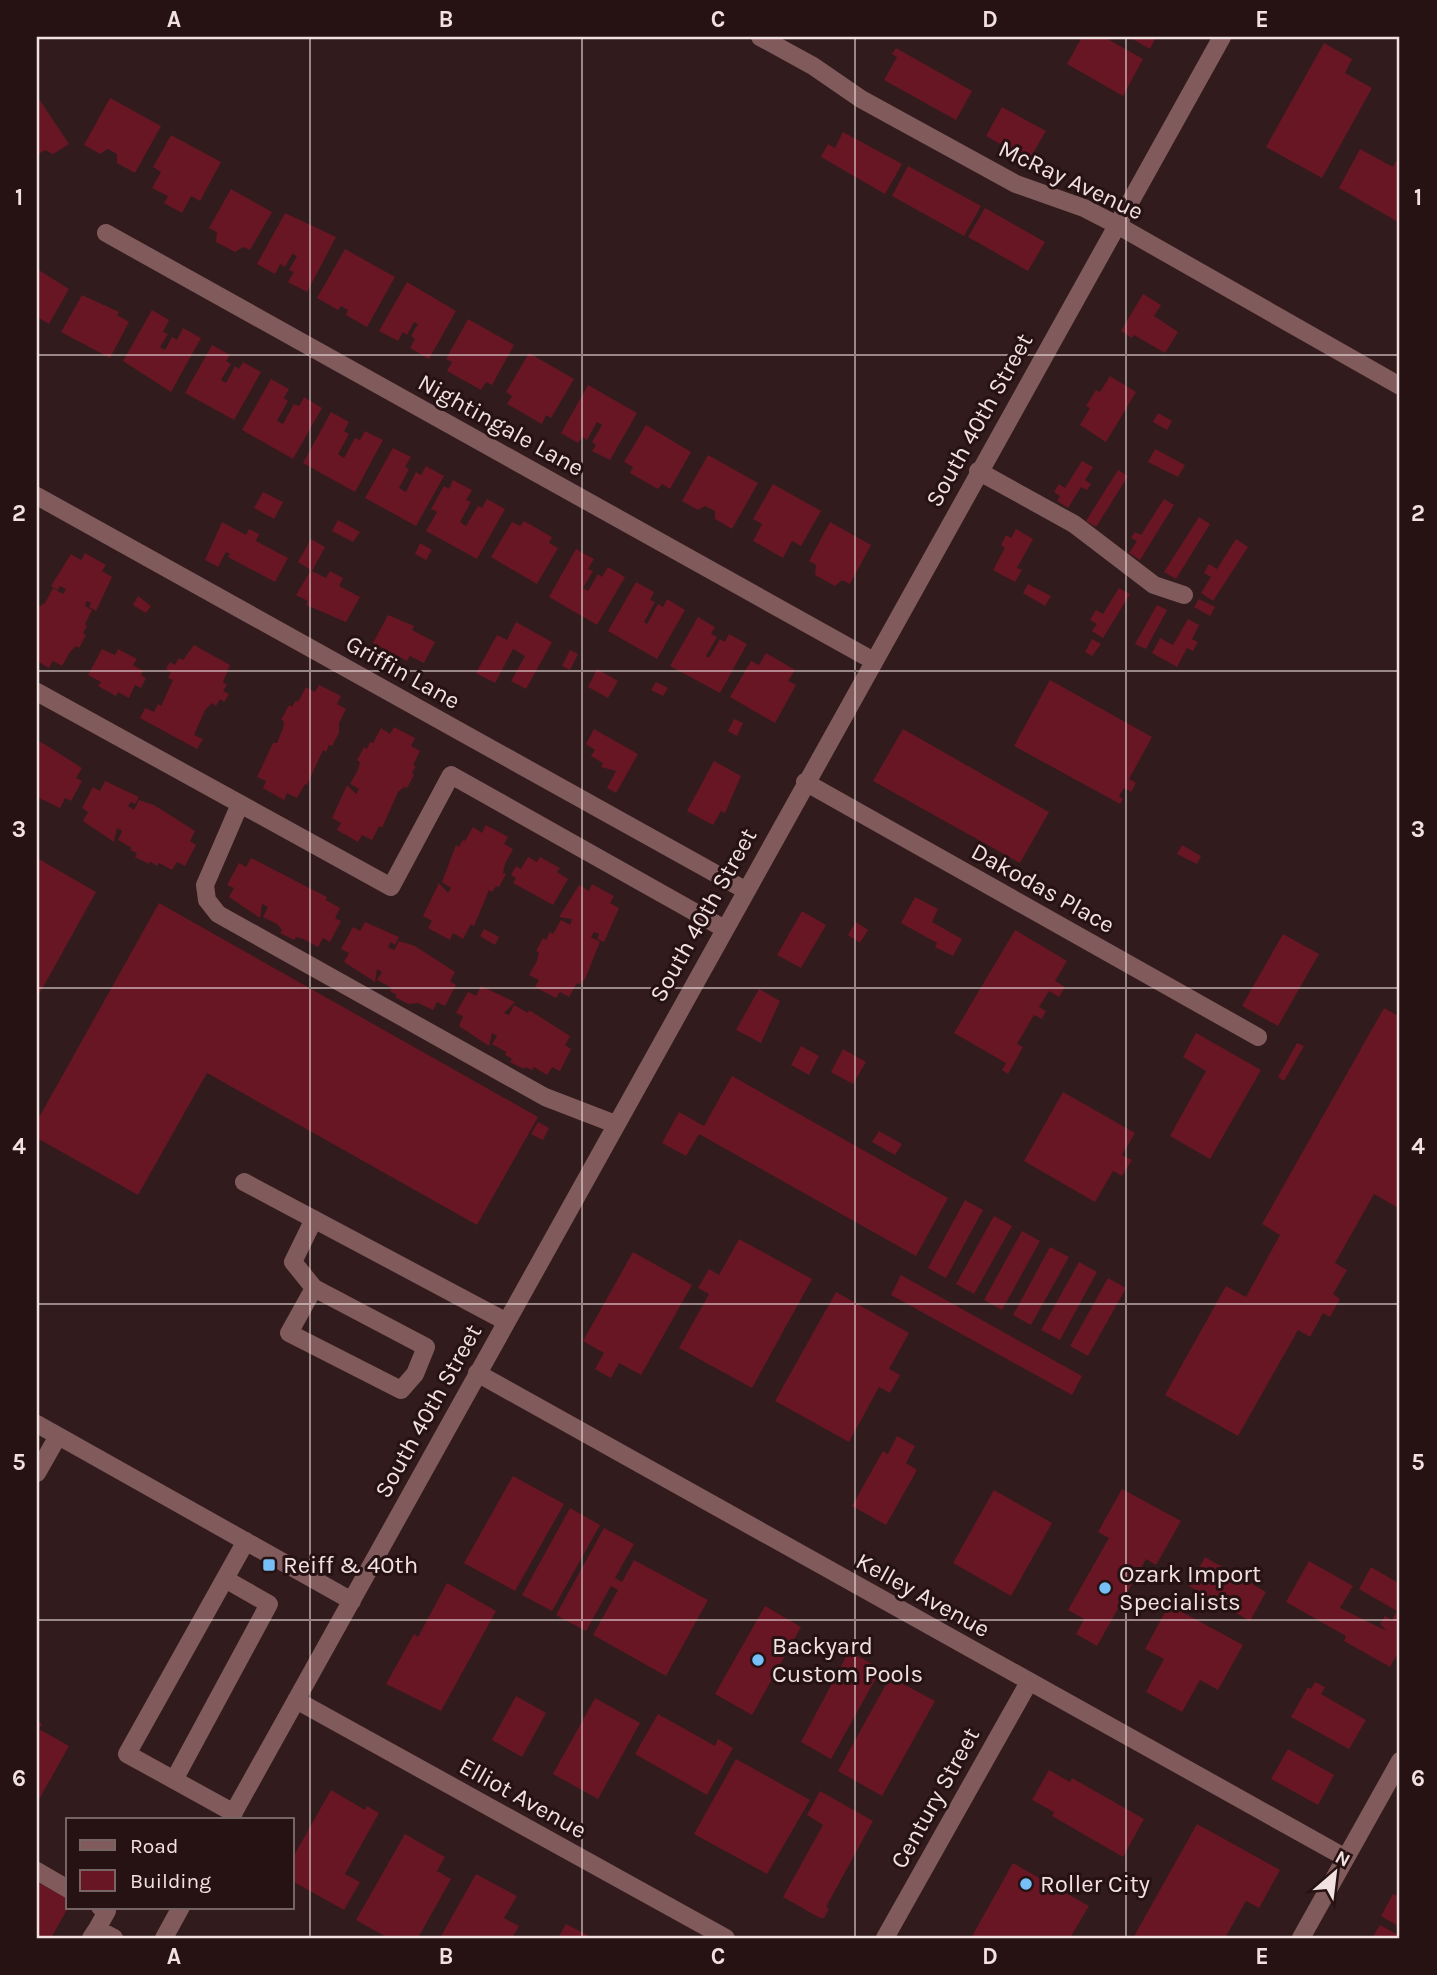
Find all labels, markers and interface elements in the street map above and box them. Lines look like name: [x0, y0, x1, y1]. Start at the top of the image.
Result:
text: A: [167, 6, 181, 33]
text: B: [439, 6, 453, 33]
text: C: [711, 6, 725, 33]
text: D: [982, 6, 998, 33]
text: E: [1255, 6, 1269, 33]
street label: McRay Avenue: [994, 134, 1148, 226]
text: 1: [15, 184, 23, 211]
text: 1: [1414, 184, 1422, 211]
street label: South 40th Street: [920, 328, 1038, 512]
street label: Nightingale Lane: [413, 368, 589, 482]
text: 2: [12, 500, 26, 527]
text: 2: [1411, 500, 1425, 527]
street label: Griffin Lane: [341, 629, 465, 715]
text: 3: [12, 816, 26, 843]
text: 3: [1411, 816, 1425, 843]
street label: South 40th Street: [644, 823, 762, 1007]
street label: Dakodas Place: [967, 837, 1119, 939]
text: 4: [12, 1133, 26, 1160]
text: 4: [1411, 1133, 1425, 1160]
street label: South 40th Street: [369, 1319, 487, 1503]
text: 5: [12, 1449, 26, 1476]
text: 5: [1411, 1449, 1425, 1476]
street label: Kelley Avenue: [851, 1547, 995, 1643]
place label: Reiff & 40th: [283, 1551, 418, 1579]
marker: Reiff & 40th: [261, 1557, 277, 1573]
place label: Ozark Import Specialists: [1119, 1560, 1261, 1616]
marker: Ozark Import Specialists: [1097, 1580, 1113, 1596]
place label: Backyard Custom Pools: [772, 1632, 923, 1688]
marker: Backyard Custom Pools: [750, 1652, 766, 1668]
street label: Century Street: [885, 1723, 985, 1873]
street label: Elliot Avenue: [455, 1752, 591, 1844]
text: 6: [12, 1765, 26, 1792]
text: 6: [1411, 1765, 1425, 1792]
legend: [66, 1818, 294, 1909]
text: Road: [130, 1834, 178, 1858]
north arrow: [1300, 1839, 1370, 1909]
text: N: [1331, 1846, 1354, 1872]
text: Building: [130, 1869, 211, 1893]
place label: Roller City: [1040, 1870, 1150, 1898]
marker: Roller City: [1018, 1876, 1034, 1892]
text: A: [167, 1943, 181, 1970]
text: B: [439, 1943, 453, 1970]
text: C: [711, 1943, 725, 1970]
text: D: [982, 1943, 998, 1970]
text: E: [1255, 1943, 1269, 1970]

